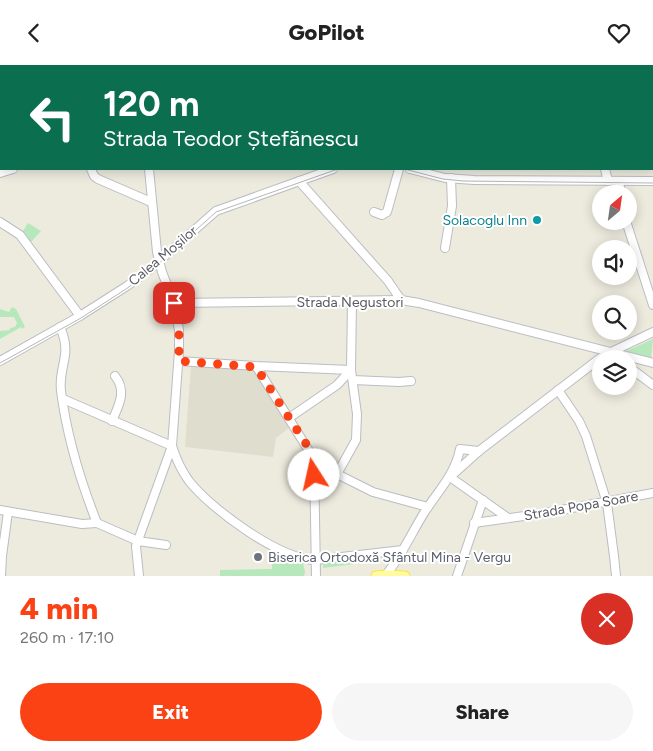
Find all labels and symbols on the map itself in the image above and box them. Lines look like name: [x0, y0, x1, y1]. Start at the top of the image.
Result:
north arrow: [592, 185, 638, 230]
place label: Solacoglu Inn: [442, 212, 527, 229]
marker: Solacoglu Inn: [531, 214, 543, 226]
street label: Calea Moșilor: [125, 222, 201, 290]
pin: [153, 282, 195, 324]
street label: Strada Negustori: [297, 294, 403, 311]
position arrow: [287, 448, 339, 500]
street label: Strada Popa Soare: [523, 488, 640, 524]
place label: Biserica Ortodoxă Sfântul Mina - Vergu: [268, 549, 511, 566]
marker: Biserica Ortodoxă Sfântul Mina - Vergu: [252, 551, 264, 563]

